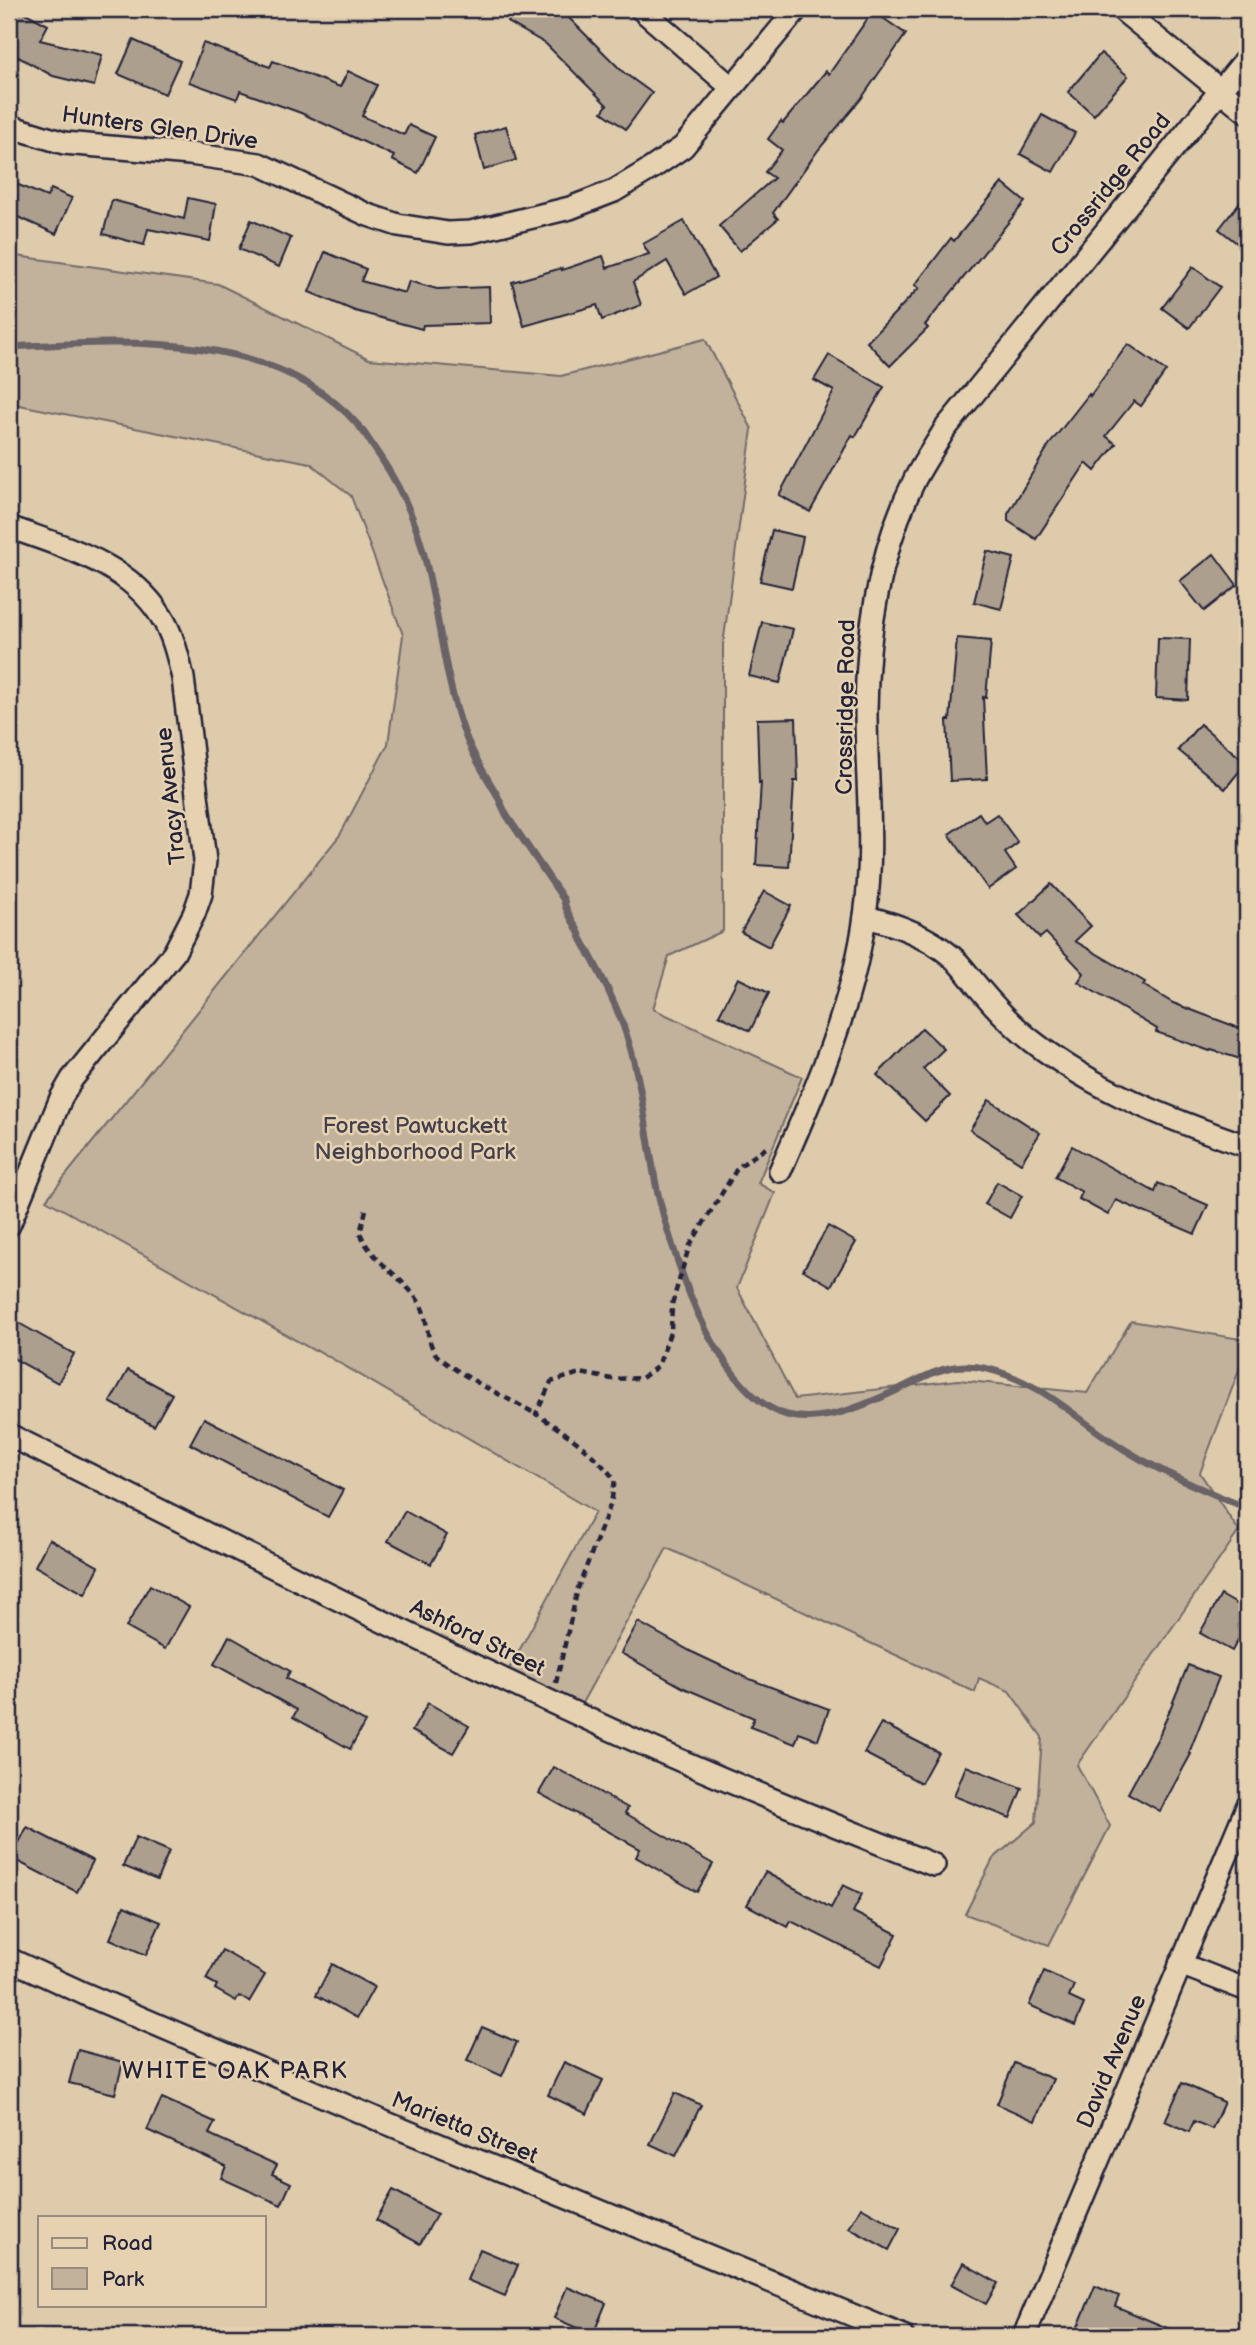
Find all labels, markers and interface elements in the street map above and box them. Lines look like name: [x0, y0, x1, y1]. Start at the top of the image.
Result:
street label: Hunters Glen Drive: [60, 100, 260, 156]
street label: Crossridge Road: [1045, 108, 1177, 262]
street label: Crossridge Road: [830, 619, 862, 795]
street label: Tracy Avenue: [150, 726, 192, 866]
park label: Forest Pawtuckett Neighborhood Park: [314, 1112, 516, 1166]
street label: Ashford Street: [405, 1593, 550, 1683]
street label: David Avenue: [1071, 1990, 1153, 2132]
district label: WHITE OAK PARK: [122, 2056, 348, 2085]
street label: Marietta Street: [387, 2086, 542, 2170]
legend: [38, 2216, 266, 2306]
text: Road: [102, 2231, 153, 2256]
text: Park: [102, 2267, 145, 2292]

